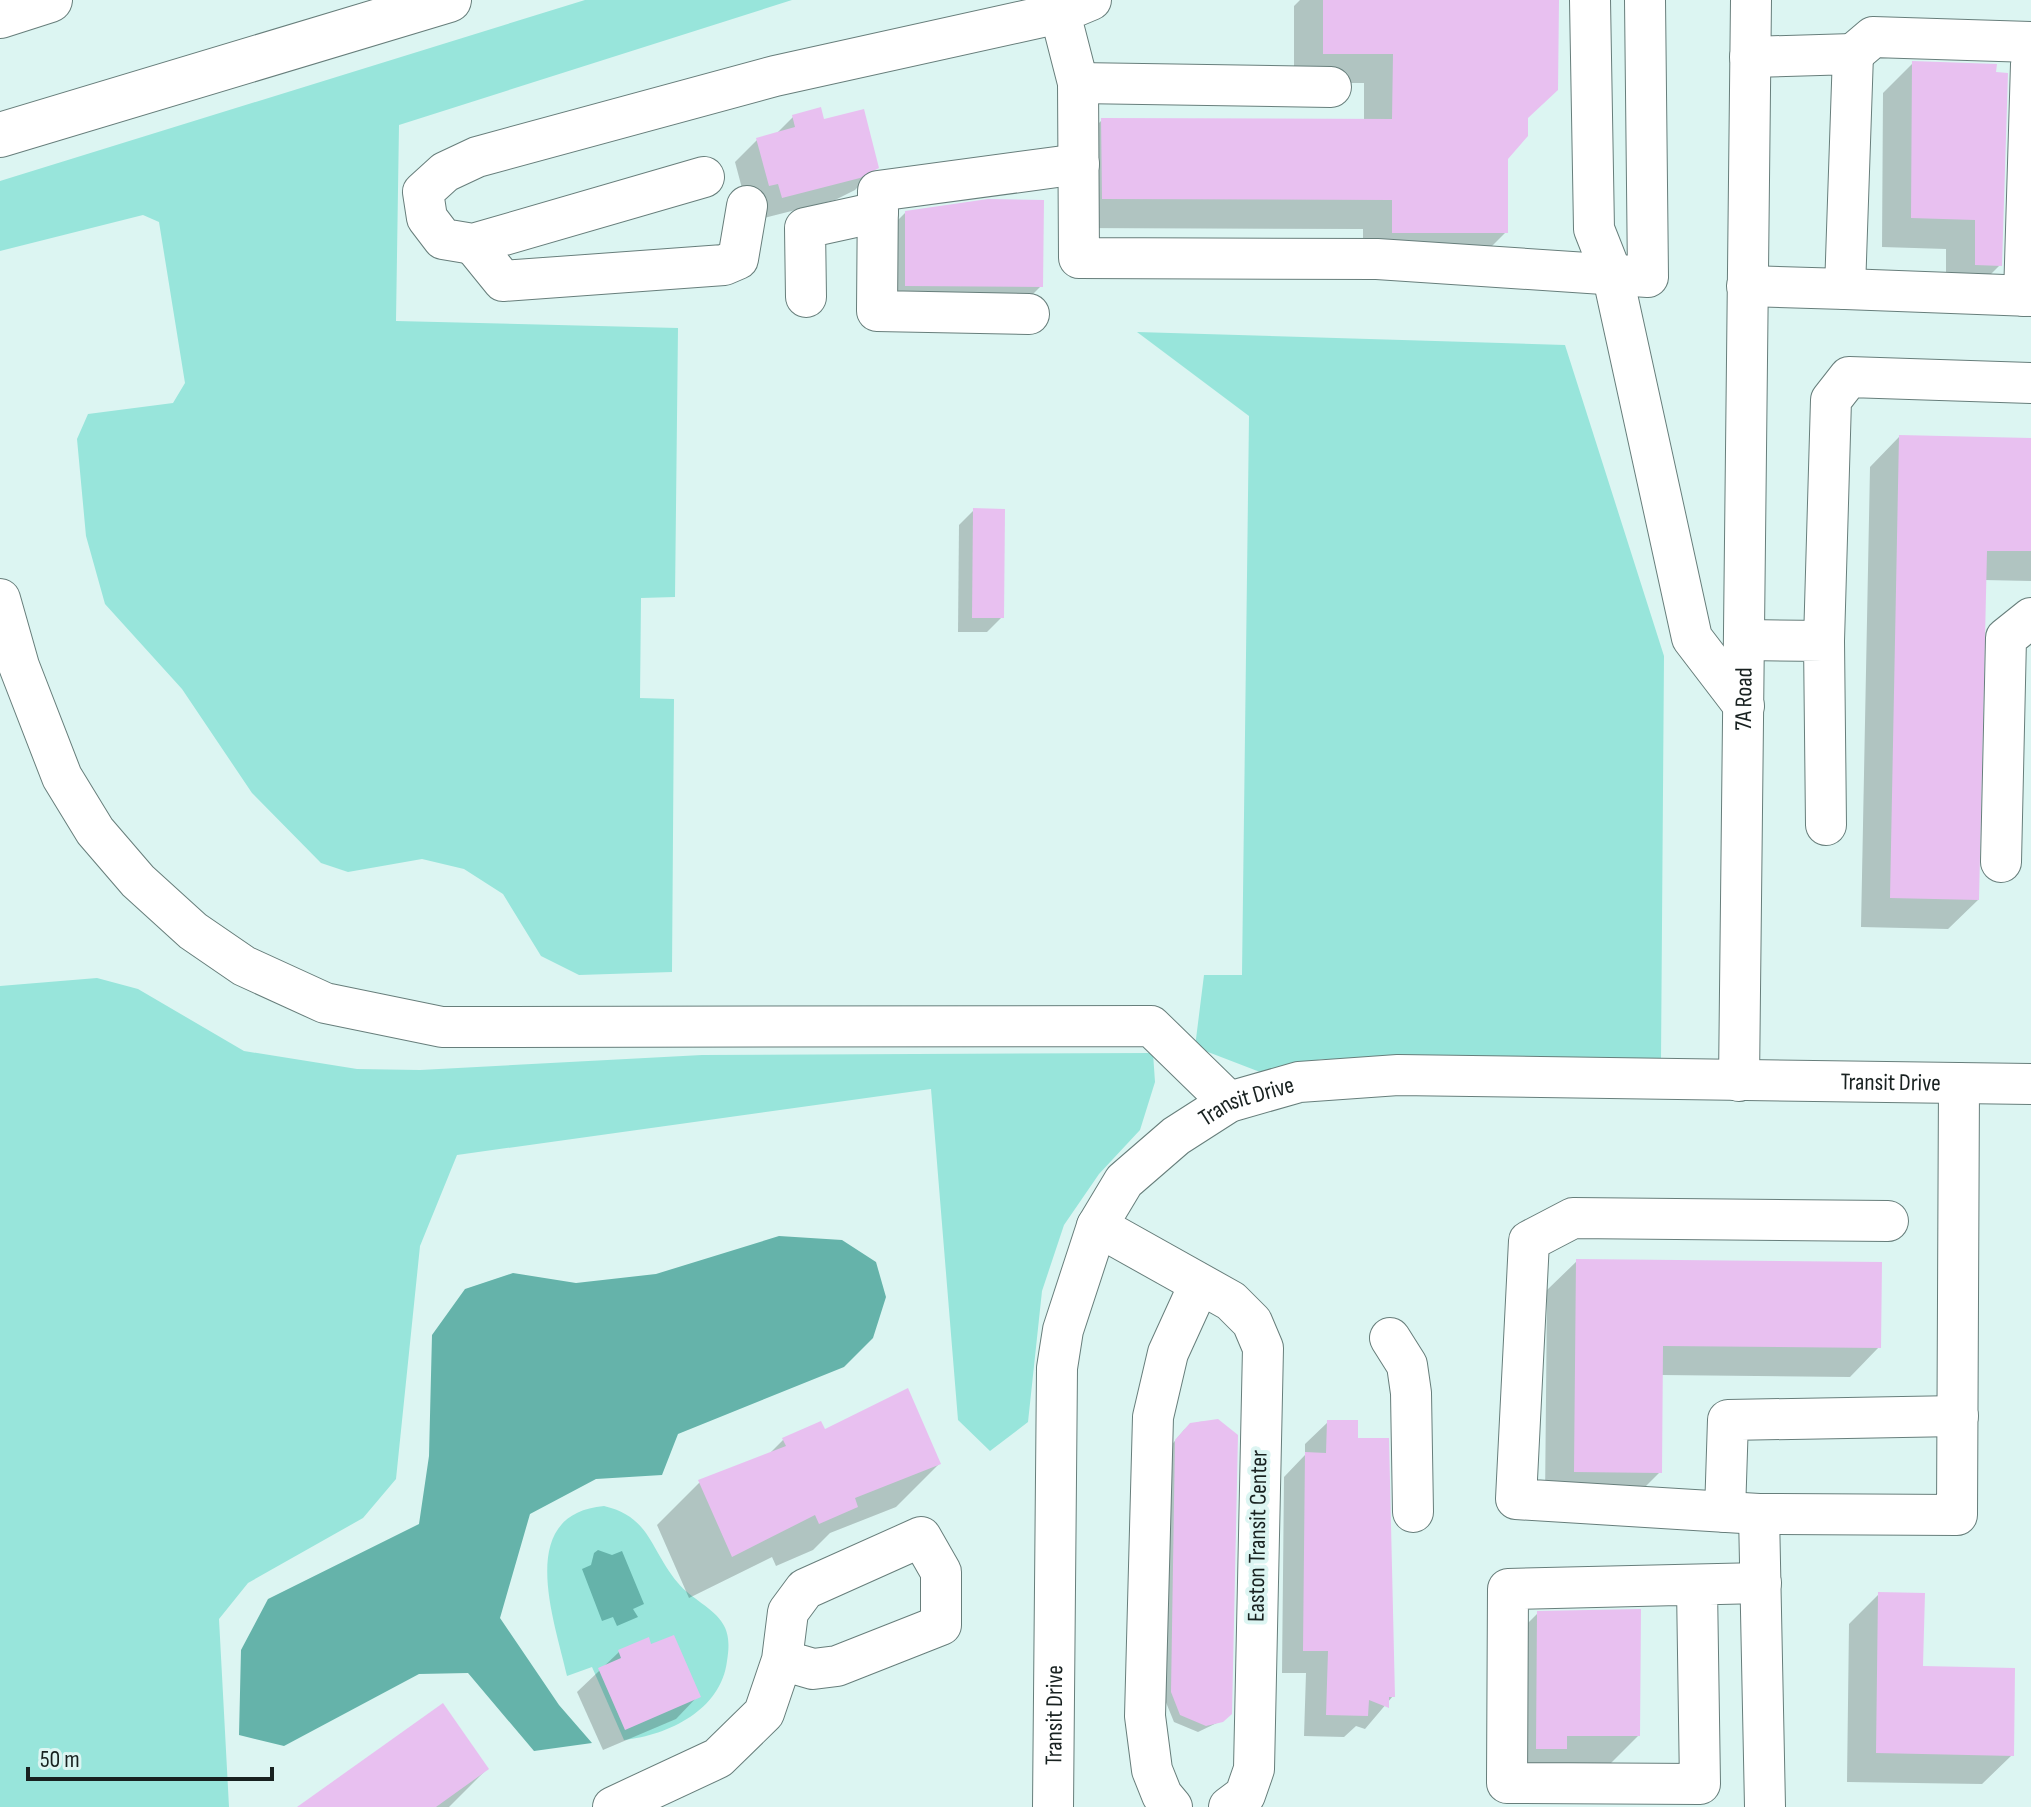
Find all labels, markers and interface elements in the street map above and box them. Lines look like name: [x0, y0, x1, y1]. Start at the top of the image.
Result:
street label: 7A Road: [1729, 667, 1759, 731]
street label: Transit Drive: [1840, 1067, 1941, 1098]
street label: Transit Drive: [1193, 1070, 1298, 1133]
street label: Easton Transit Center: [1242, 1450, 1273, 1622]
street label: Transit Drive: [1039, 1665, 1069, 1765]
scale bar: [28, 1731, 272, 1781]
text: 50 m: [40, 1745, 80, 1774]

